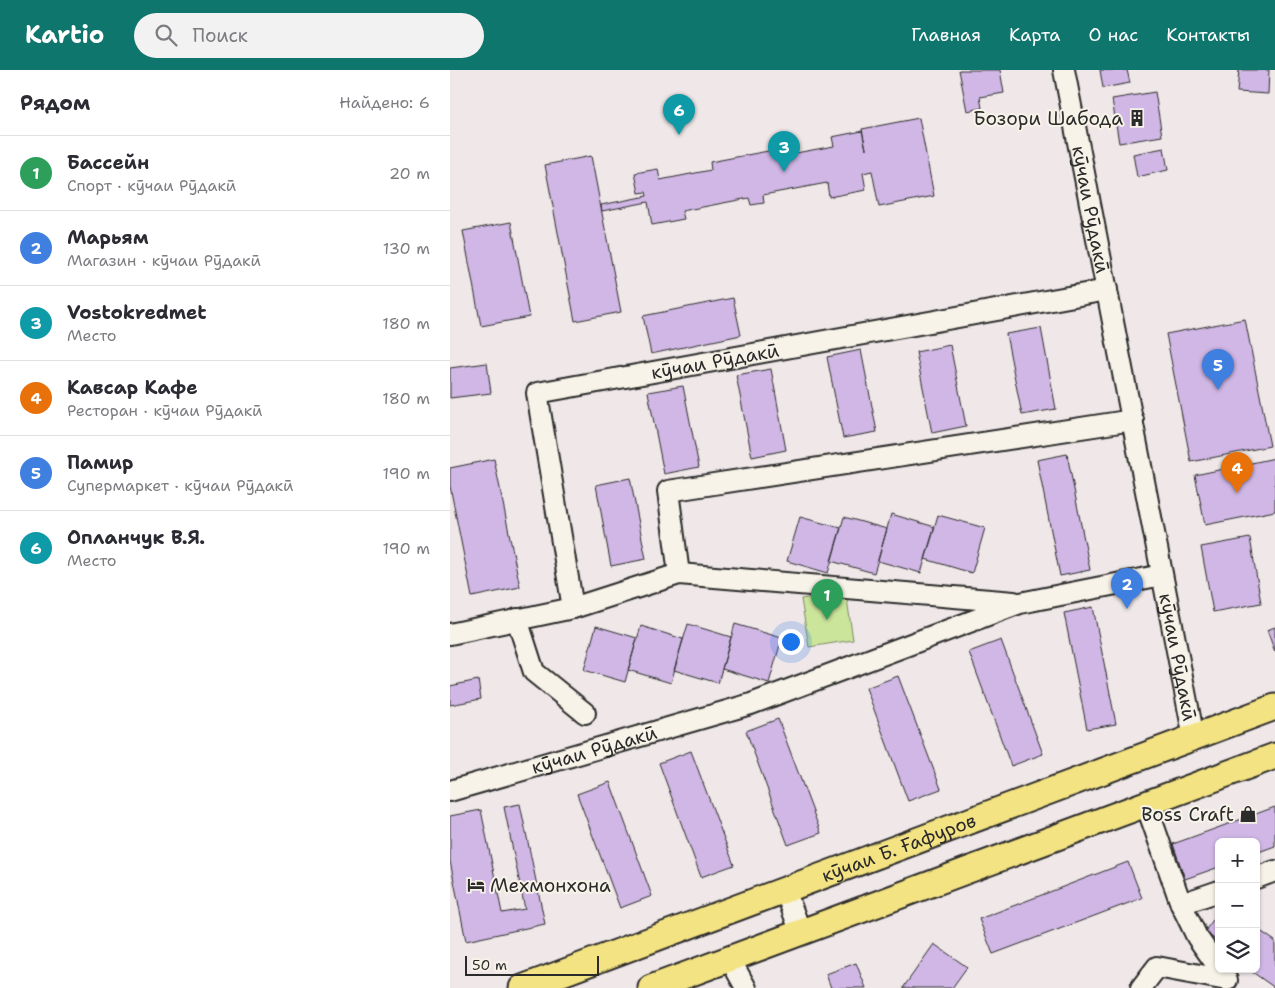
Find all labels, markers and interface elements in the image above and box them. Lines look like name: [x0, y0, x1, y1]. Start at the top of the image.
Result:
search box: [134, 13, 484, 58]
text: Kartio: [25, 19, 104, 51]
icon: search: [152, 21, 180, 49]
text: Поиск: [192, 23, 248, 48]
text: Главная: [911, 23, 981, 47]
text: Карта: [1009, 23, 1061, 47]
text: О нас: [1089, 23, 1138, 47]
text: Контакты: [1166, 23, 1250, 47]
text: Рядом: [20, 89, 90, 117]
text: Найдено: 6: [339, 92, 430, 113]
pin: 6: [663, 94, 695, 135]
place label: Бозори Шабода: [973, 106, 1123, 131]
building icon: Бозори Шабода: [1127, 108, 1147, 128]
pin: 3: [768, 131, 800, 172]
street label: кӯчаи Рӯдакӣ: [1066, 144, 1115, 275]
text: Бассейн: [67, 150, 149, 175]
text: 1: [32, 163, 40, 184]
text: 20 m: [389, 163, 430, 184]
text: Спорт · кӯчаи Рӯдакӣ: [67, 175, 236, 196]
text: Марьям: [67, 225, 149, 250]
text: 2: [30, 238, 42, 259]
text: 130 m: [383, 238, 430, 259]
text: Магазин · кӯчаи Рӯдакӣ: [67, 250, 261, 271]
text: Vostokredmet: [67, 300, 207, 325]
text: 3: [30, 313, 42, 334]
text: 180 m: [382, 313, 430, 334]
text: Место: [67, 325, 117, 346]
street label: кӯчаи Рӯдакӣ: [649, 337, 781, 385]
pin: 5: [1202, 349, 1234, 390]
text: Кавсар Кафе: [67, 375, 198, 400]
text: 4: [30, 388, 42, 409]
text: 180 m: [382, 388, 430, 409]
text: Ресторан · кӯчаи Рӯдакӣ: [67, 400, 262, 421]
text: Памир: [67, 450, 133, 475]
pin: 4: [1221, 452, 1253, 493]
text: 5: [31, 463, 41, 484]
text: 190 m: [383, 463, 430, 484]
text: Супермаркет · кӯчаи Рӯдакӣ: [67, 475, 293, 496]
text: Опланчук В.Я.: [67, 525, 205, 550]
text: 6: [30, 538, 42, 559]
text: 190 m: [383, 538, 430, 559]
text: Место: [67, 550, 117, 571]
pin: 2: [1111, 568, 1143, 609]
pin: 1: [811, 579, 843, 620]
street label: кӯчаи Рӯдакӣ: [1153, 591, 1202, 723]
your location: [778, 629, 804, 655]
street label: кӯчаи Рӯдакӣ: [529, 720, 660, 780]
place label: Boss Craft: [1141, 802, 1234, 827]
shop icon: Boss Craft: [1238, 804, 1258, 824]
street label: кӯчаи Б. Ғафуров: [818, 808, 980, 888]
map controls: [1215, 838, 1260, 973]
button: +: [1215, 838, 1260, 883]
place label: Мехмонхона: [490, 873, 611, 898]
hotel icon: Мехмонхона: [466, 875, 486, 895]
button: −: [1215, 883, 1260, 928]
button: layers: [1215, 928, 1260, 973]
scale bar: [465, 953, 599, 976]
text: 50 m: [472, 956, 507, 974]

